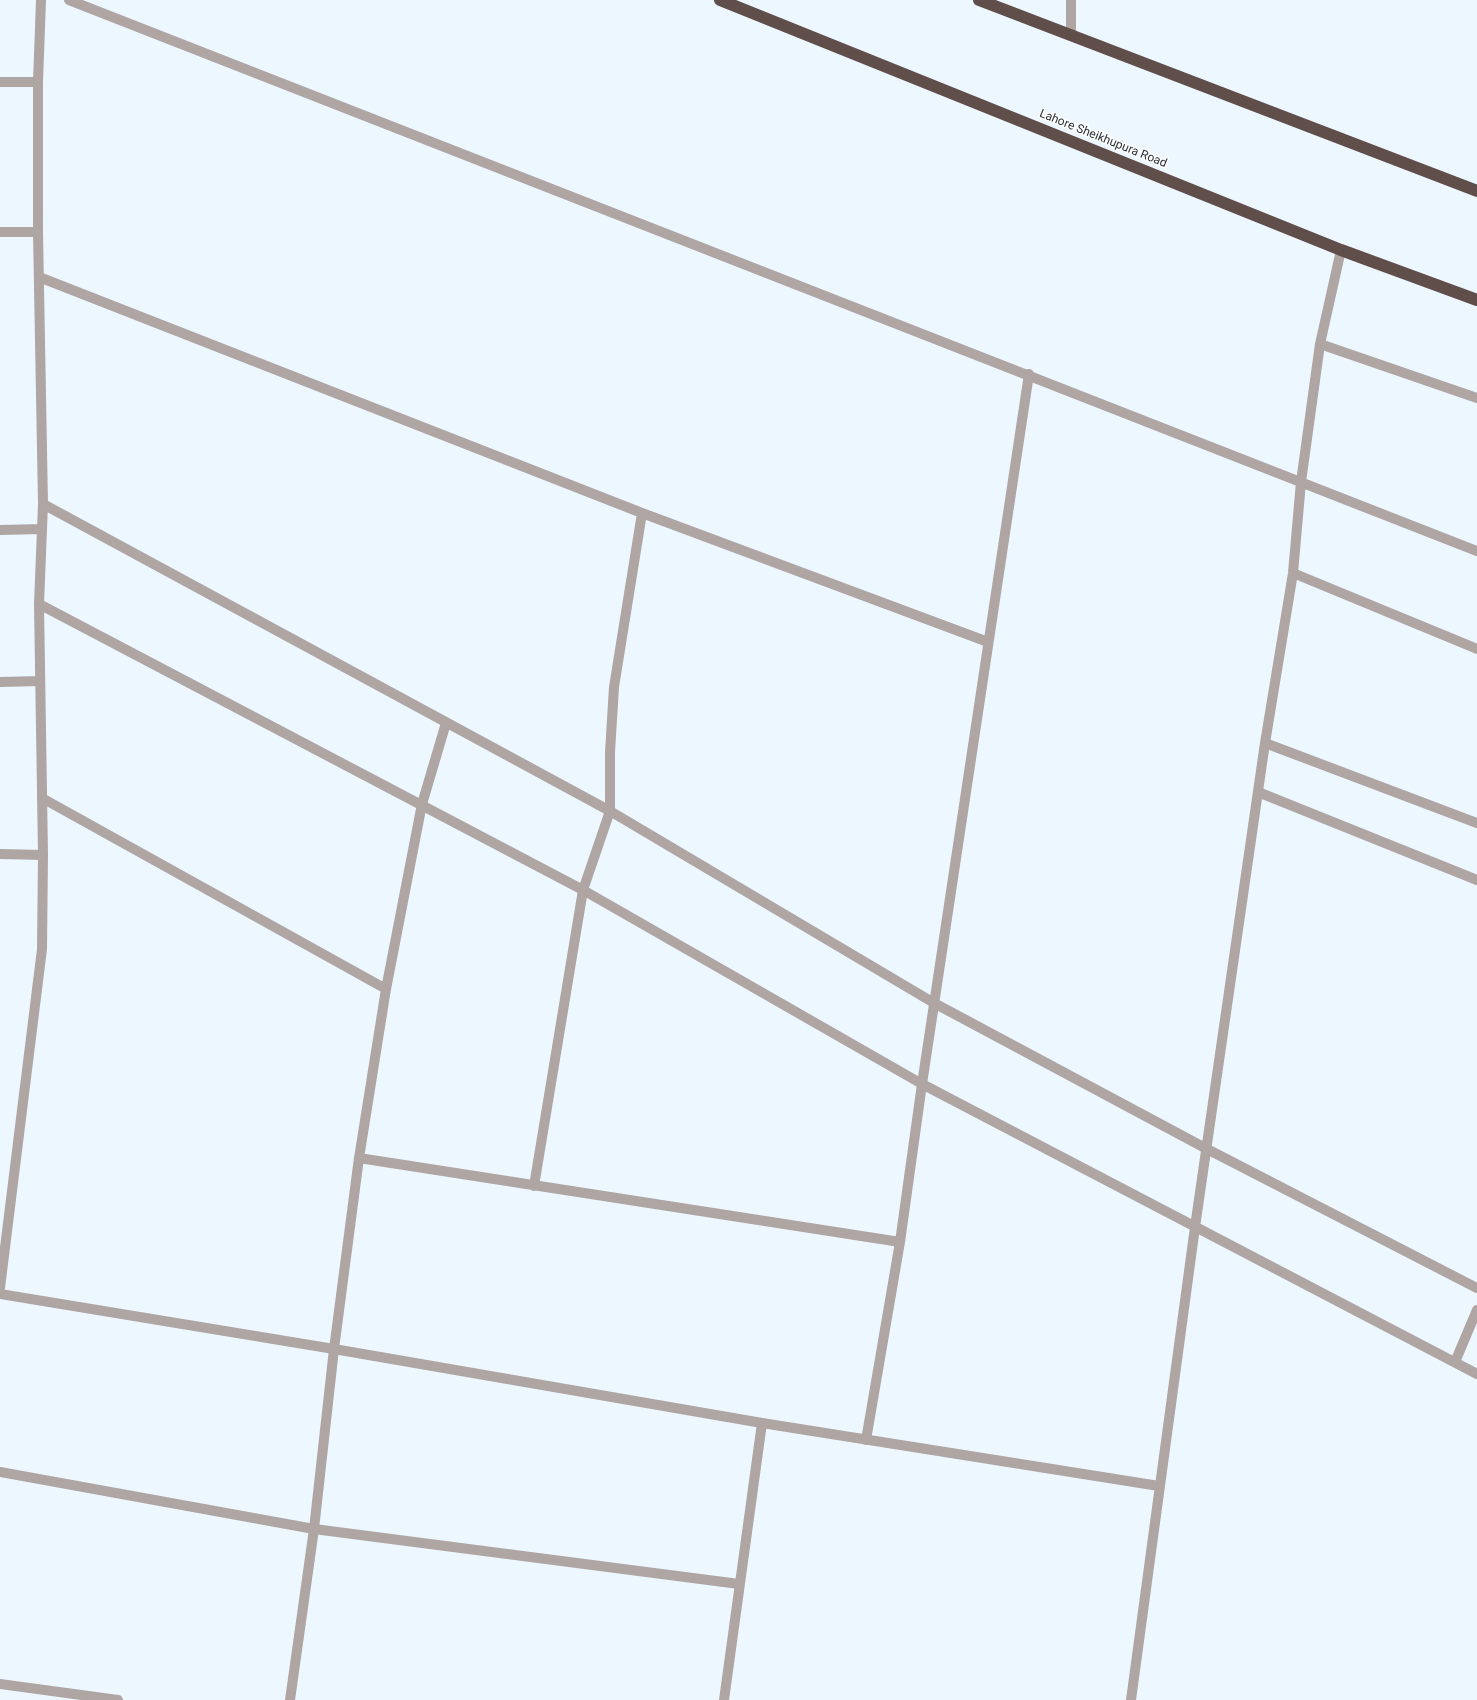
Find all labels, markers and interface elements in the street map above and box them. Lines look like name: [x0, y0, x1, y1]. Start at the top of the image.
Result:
street label: Lahore Sheikhupura Road: [1037, 107, 1169, 171]

